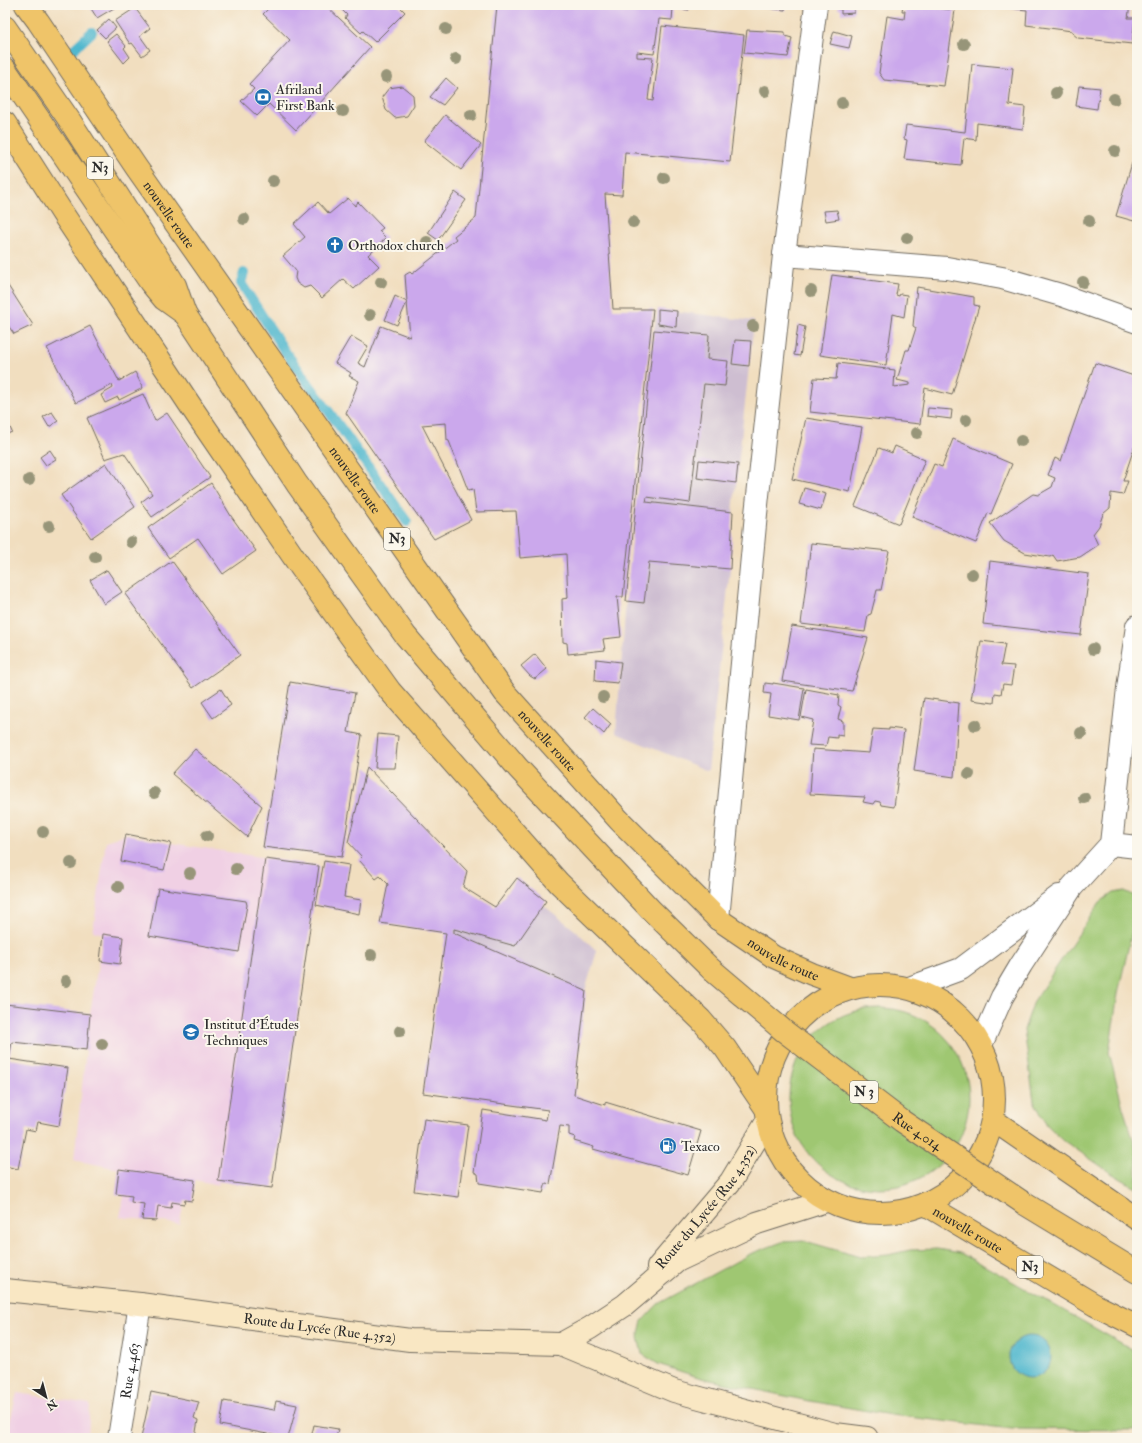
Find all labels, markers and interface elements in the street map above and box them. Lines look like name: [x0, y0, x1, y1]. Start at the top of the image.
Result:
place label: Afriland First Bank: [275, 81, 335, 114]
bank icon: Afriland First Bank: [253, 87, 273, 107]
road number: N3: [87, 157, 113, 179]
street label: nouvelle route: [140, 178, 199, 252]
church icon: Orthodox church: [325, 235, 345, 255]
place label: Orthodox church: [348, 237, 445, 254]
street label: nouvelle route: [326, 443, 385, 517]
road number: N3: [384, 528, 410, 550]
street label: nouvelle route: [515, 705, 580, 775]
street label: nouvelle route: [744, 933, 822, 984]
place label: Institut d'Études Techniques: [204, 1016, 299, 1049]
school or university icon: Institut d'Études Techniques: [181, 1022, 201, 1042]
road number: N 3: [850, 1081, 878, 1103]
street label: Rue 4.014: [889, 1108, 946, 1155]
fuel station icon: Texaco: [658, 1136, 678, 1156]
place label: Texaco: [681, 1138, 720, 1155]
street label: Route du Lycée (Rue 4.352): [652, 1142, 759, 1272]
street label: nouvelle route: [930, 1202, 1006, 1257]
road number: N3: [1017, 1256, 1043, 1278]
street label: Route du Lycée (Rue 4.352): [242, 1309, 397, 1347]
street label: Rue 4.463: [117, 1341, 142, 1400]
north arrow: [26, 1377, 66, 1417]
text: N: [43, 1396, 60, 1414]

